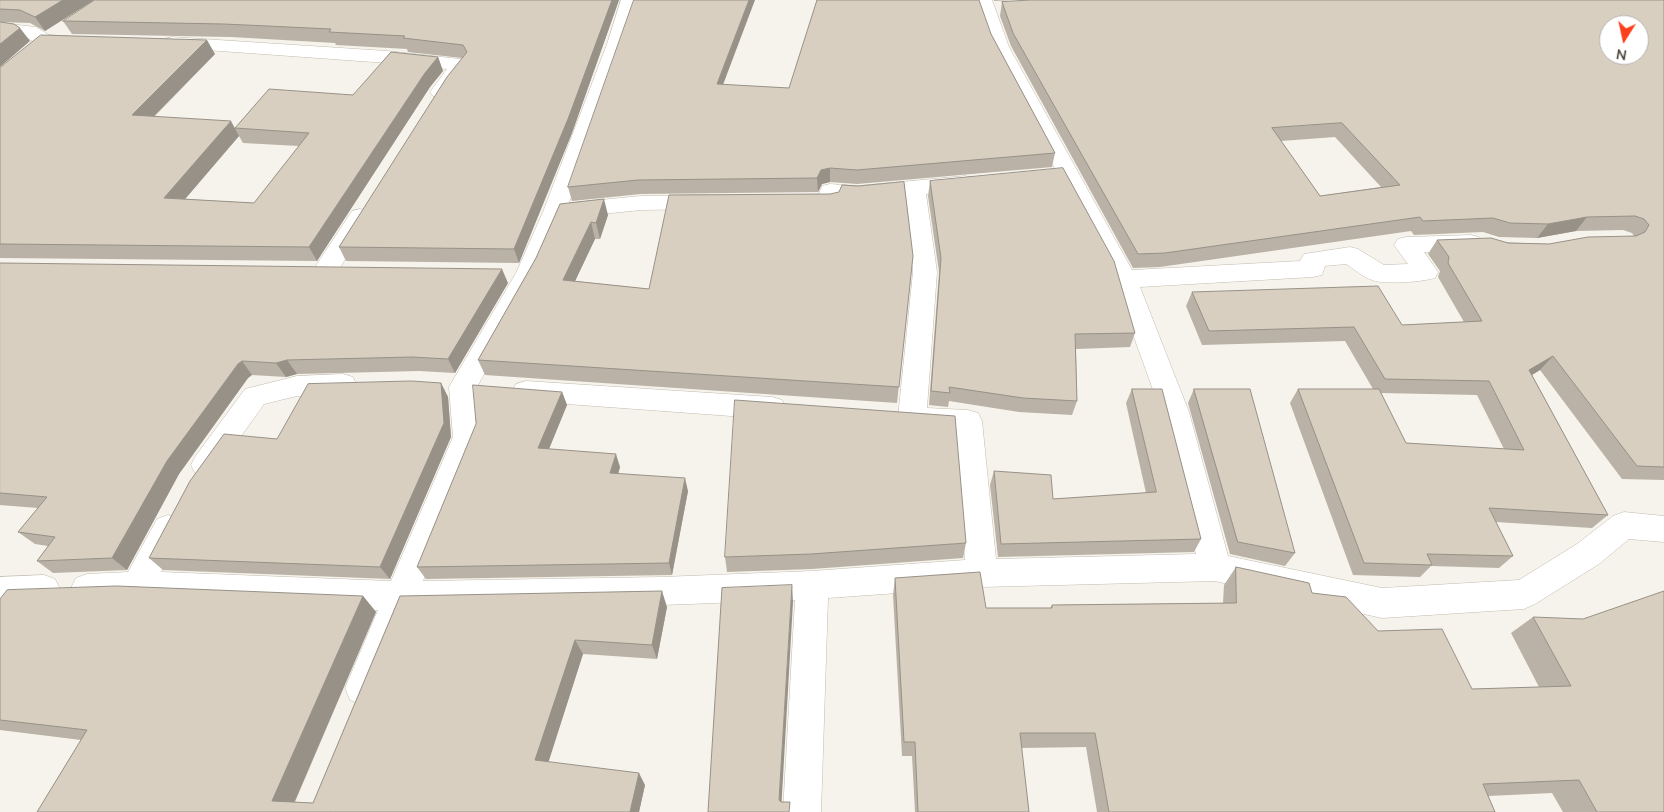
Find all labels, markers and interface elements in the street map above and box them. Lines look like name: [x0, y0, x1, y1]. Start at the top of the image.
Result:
north arrow: [1599, 15, 1649, 65]
text: N: [1615, 44, 1628, 65]

